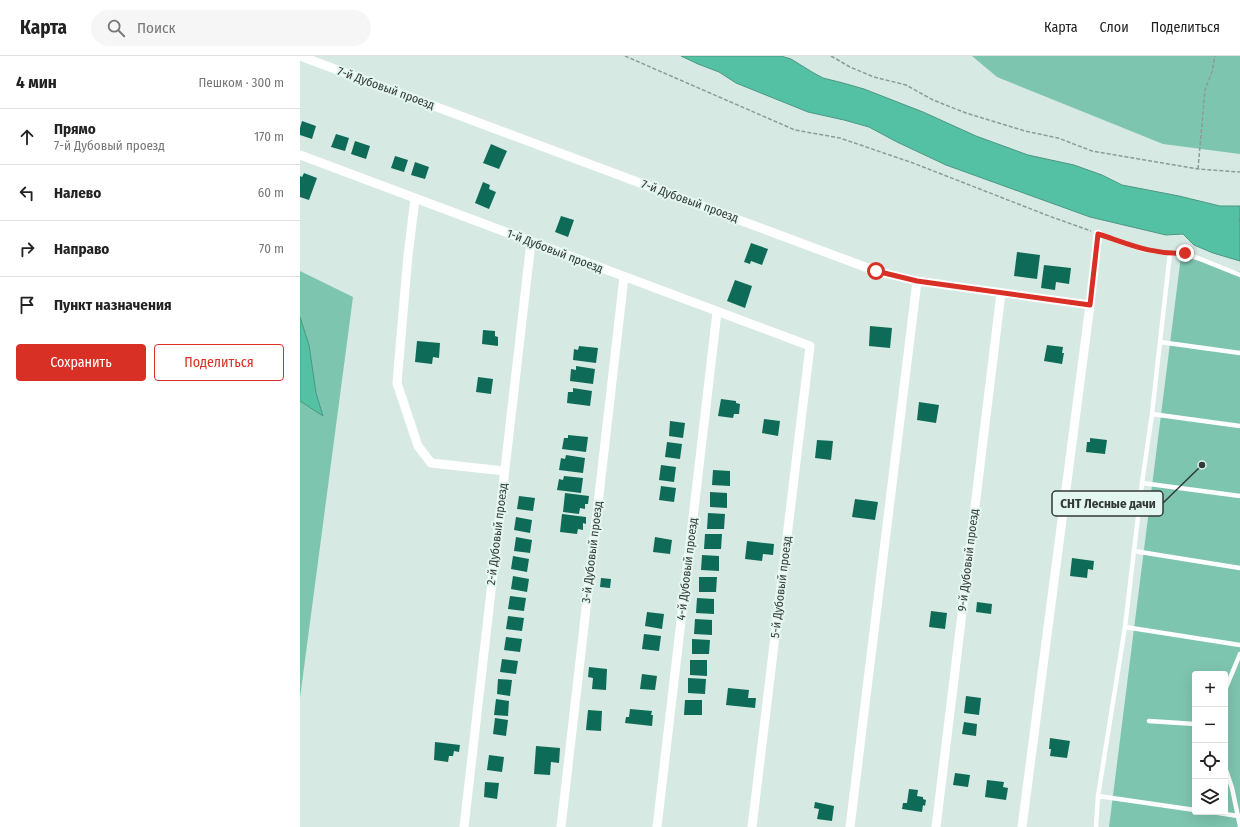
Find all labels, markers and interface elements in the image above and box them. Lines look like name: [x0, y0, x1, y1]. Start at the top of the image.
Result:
search box: [91, 10, 371, 46]
text: Карта: [20, 16, 67, 39]
icon: search: [105, 17, 127, 39]
text: Поиск: [137, 19, 175, 37]
text: Карта: [1044, 19, 1078, 36]
text: Слои: [1100, 19, 1129, 36]
text: Поделиться: [1151, 19, 1220, 36]
street label: 7-й Дубовый проезд: [336, 64, 436, 112]
text: 4 мин: [16, 72, 57, 93]
text: Пешком · 300 m: [198, 75, 284, 90]
text: Прямо: [54, 120, 96, 138]
icon: ahead: [16, 126, 38, 148]
text: 170 m: [254, 129, 284, 144]
text: 7-й Дубовый проезд: [54, 138, 165, 153]
street label: 7-й Дубовый проезд: [640, 177, 740, 225]
icon: left: [16, 182, 38, 204]
text: Налево: [54, 184, 101, 202]
text: 60 m: [258, 185, 284, 200]
street label: 1-й Дубовый проезд: [505, 226, 605, 276]
icon: right: [16, 238, 38, 260]
text: Направо: [54, 240, 109, 258]
text: 70 m: [259, 241, 284, 256]
route end: [1176, 244, 1194, 262]
route start: [867, 262, 885, 280]
icon: arrive: [16, 294, 38, 316]
text: Пункт назначения: [54, 296, 172, 314]
button: Сохранить: [16, 344, 146, 381]
button: Поделиться: [154, 344, 284, 381]
street label: 2-й Дубовый проезд: [484, 482, 510, 586]
callout: СНТ Лесные дачи: [1052, 491, 1163, 516]
text: СНТ Лесные дачи: [1060, 496, 1156, 511]
street label: 3-й Дубовый проезд: [579, 500, 605, 604]
street label: 9-й Дубовый проезд: [955, 508, 981, 612]
street label: 4-й Дубовый проезд: [674, 517, 700, 621]
street label: 5-й Дубовый проезд: [768, 535, 794, 639]
map controls: [1192, 671, 1228, 815]
button: +: [1192, 671, 1228, 707]
button: −: [1192, 707, 1228, 743]
button: locate: [1192, 743, 1228, 779]
button: layers: [1192, 779, 1228, 815]

